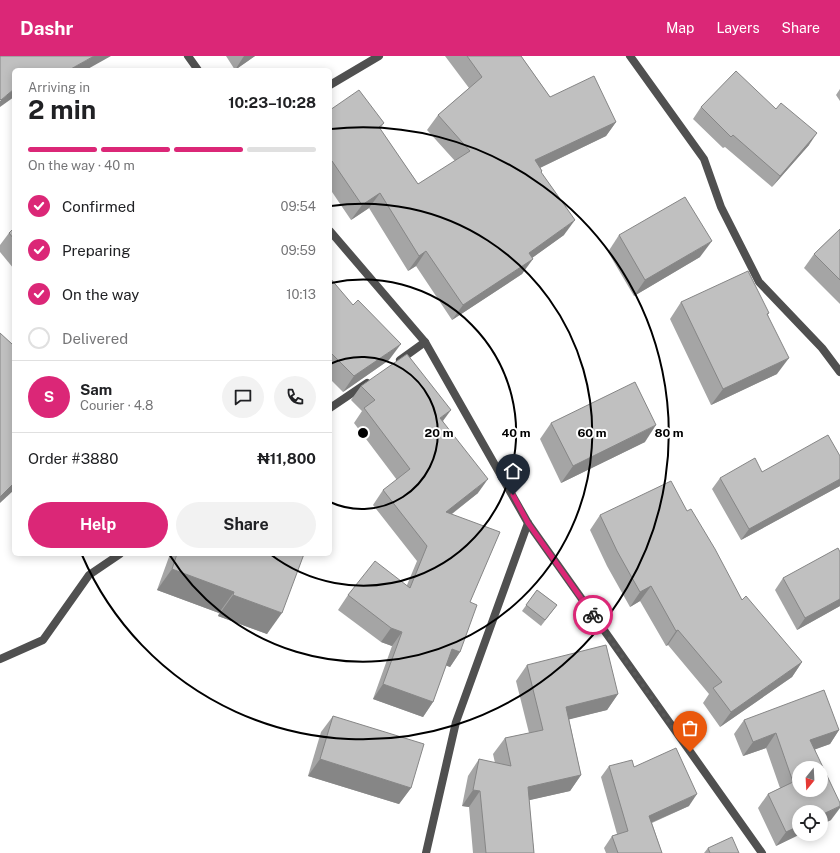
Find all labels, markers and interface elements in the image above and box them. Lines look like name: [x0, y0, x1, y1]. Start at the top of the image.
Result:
text: Dashr: [20, 17, 73, 39]
text: Map: [666, 20, 694, 36]
text: Layers: [716, 20, 760, 36]
text: Share: [782, 20, 820, 36]
text: Arriving in: [28, 80, 90, 95]
text: 2 min: [28, 94, 96, 125]
text: 10:23–10:28: [228, 94, 316, 111]
text: On the way · 40 m: [28, 158, 135, 173]
icon: check: [28, 195, 50, 217]
text: Confirmed: [62, 198, 135, 215]
text: 09:54: [281, 199, 316, 214]
icon: check: [28, 239, 50, 261]
text: Preparing: [62, 242, 131, 259]
text: 09:59: [281, 243, 316, 258]
icon: check: [28, 283, 50, 305]
text: On the way: [62, 286, 139, 303]
text: 10:13: [286, 287, 316, 302]
text: Delivered: [62, 330, 128, 347]
button: chat: [222, 376, 264, 418]
button: phone: [274, 376, 316, 418]
text: Sam: [80, 381, 112, 398]
text: S: [44, 388, 54, 405]
text: Courier · 4.8: [80, 398, 153, 413]
centre of rings: [356, 426, 370, 440]
text: 20 m: [425, 426, 454, 440]
text: 40 m: [501, 426, 531, 440]
text: 60 m: [577, 426, 607, 440]
text: 80 m: [654, 426, 684, 440]
text: Order #3880: [28, 450, 118, 467]
text: ₦11,800: [257, 450, 316, 467]
pin: [496, 454, 530, 495]
icon: home: [502, 460, 524, 482]
button: Help: [28, 502, 168, 548]
button: Share: [176, 502, 316, 548]
courier: [573, 595, 613, 635]
icon: bike: [582, 604, 604, 626]
pin: [673, 711, 707, 752]
icon: bag: [679, 717, 701, 739]
north arrow: [792, 761, 828, 797]
map controls: [792, 761, 828, 841]
button: locate: [792, 805, 828, 841]

